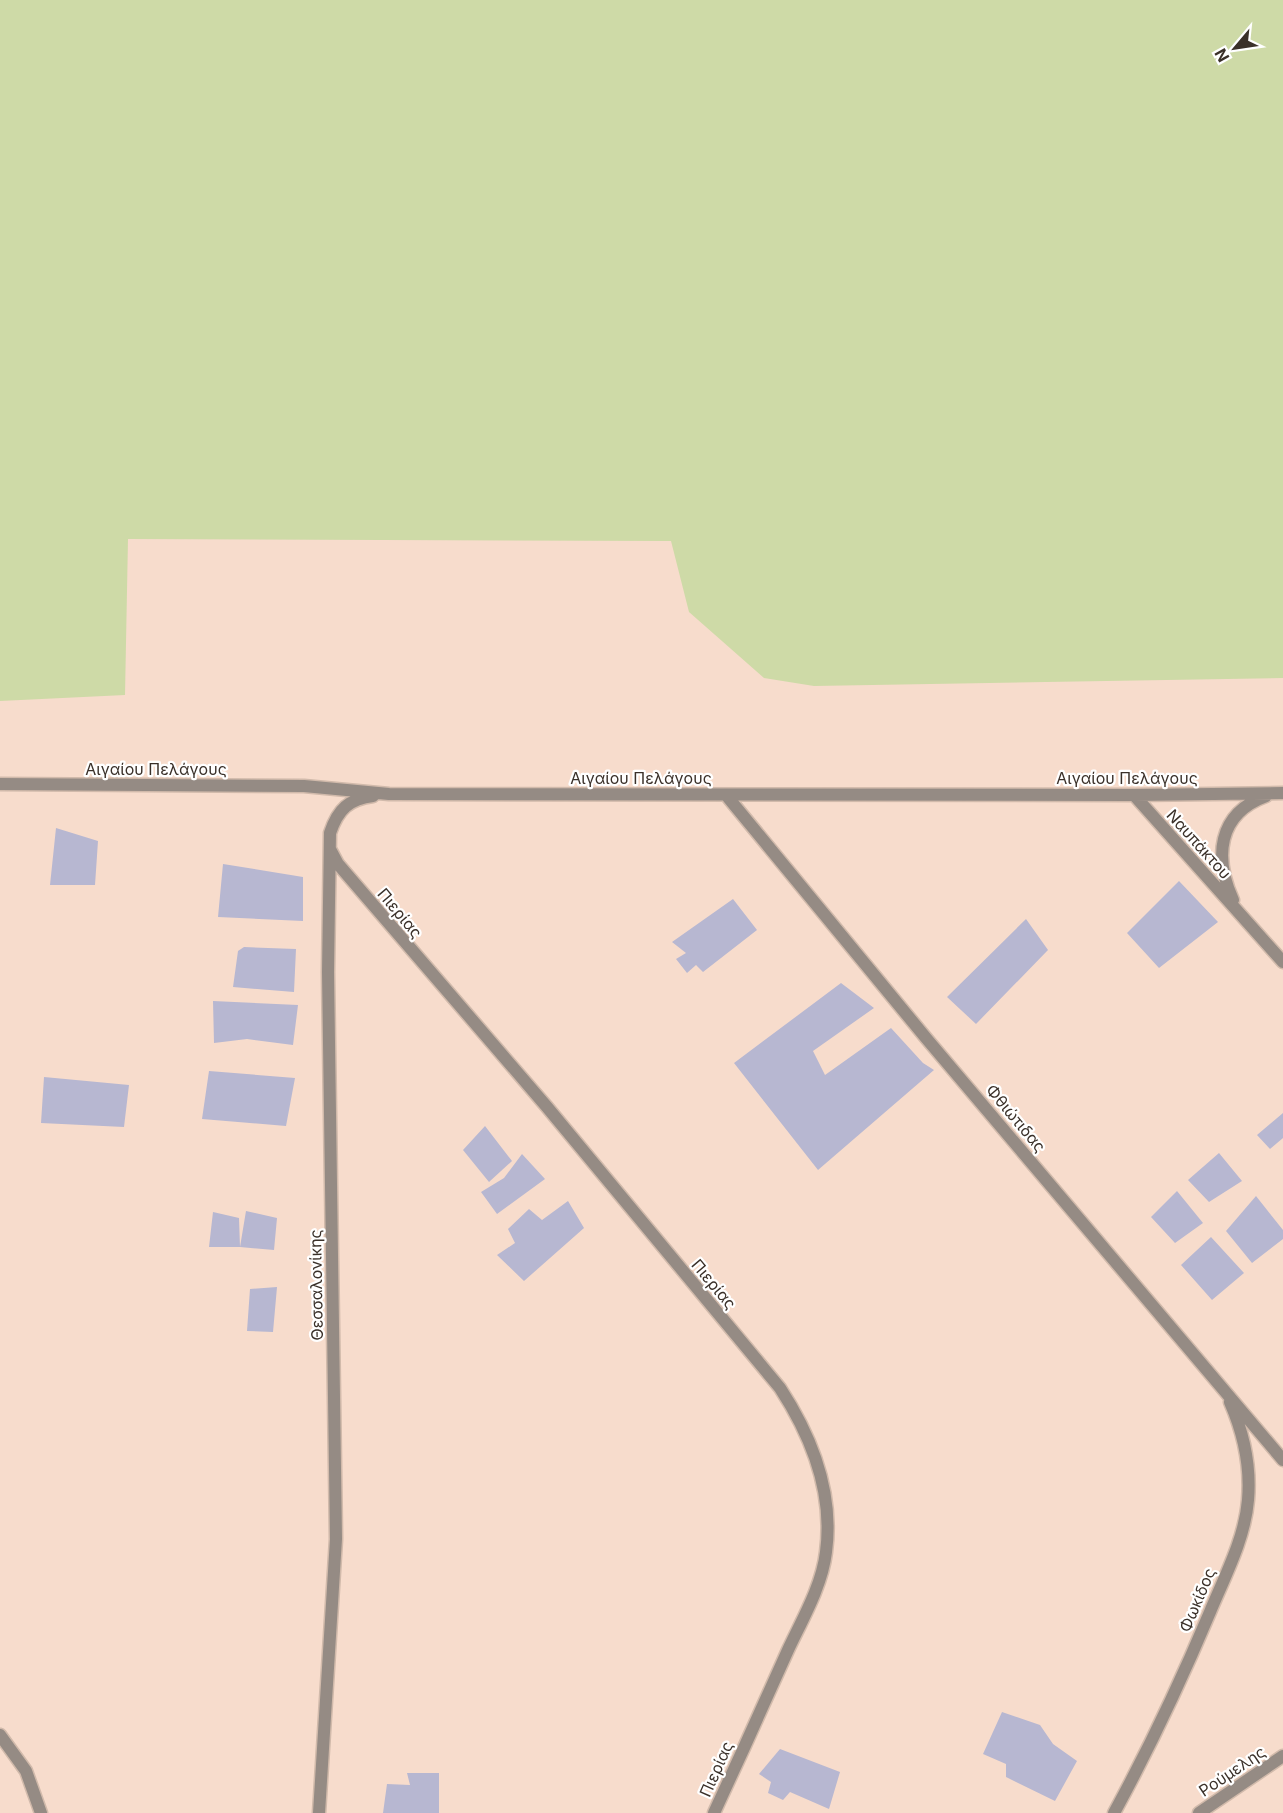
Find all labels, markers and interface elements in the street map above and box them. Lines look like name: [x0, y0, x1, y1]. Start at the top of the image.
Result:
north arrow: [1205, 18, 1265, 78]
text: N: [1210, 45, 1234, 65]
street label: Αιγαίου Πελάγους: [85, 759, 227, 779]
street label: Αιγαίου Πελάγους: [570, 768, 712, 788]
street label: Αιγαίου Πελάγους: [1056, 768, 1198, 788]
street label: Ναυπάκτου: [1162, 805, 1236, 883]
street label: Πιερίας: [373, 884, 427, 942]
street label: Φθιώτιδας: [982, 1080, 1050, 1156]
street label: Θεσσαλονίκης: [305, 1229, 327, 1341]
street label: Πιερίας: [687, 1255, 741, 1313]
street label: Φωκίδος: [1175, 1565, 1219, 1635]
street label: Πιερίας: [695, 1738, 737, 1800]
street label: Ρούμελης: [1195, 1741, 1269, 1801]

